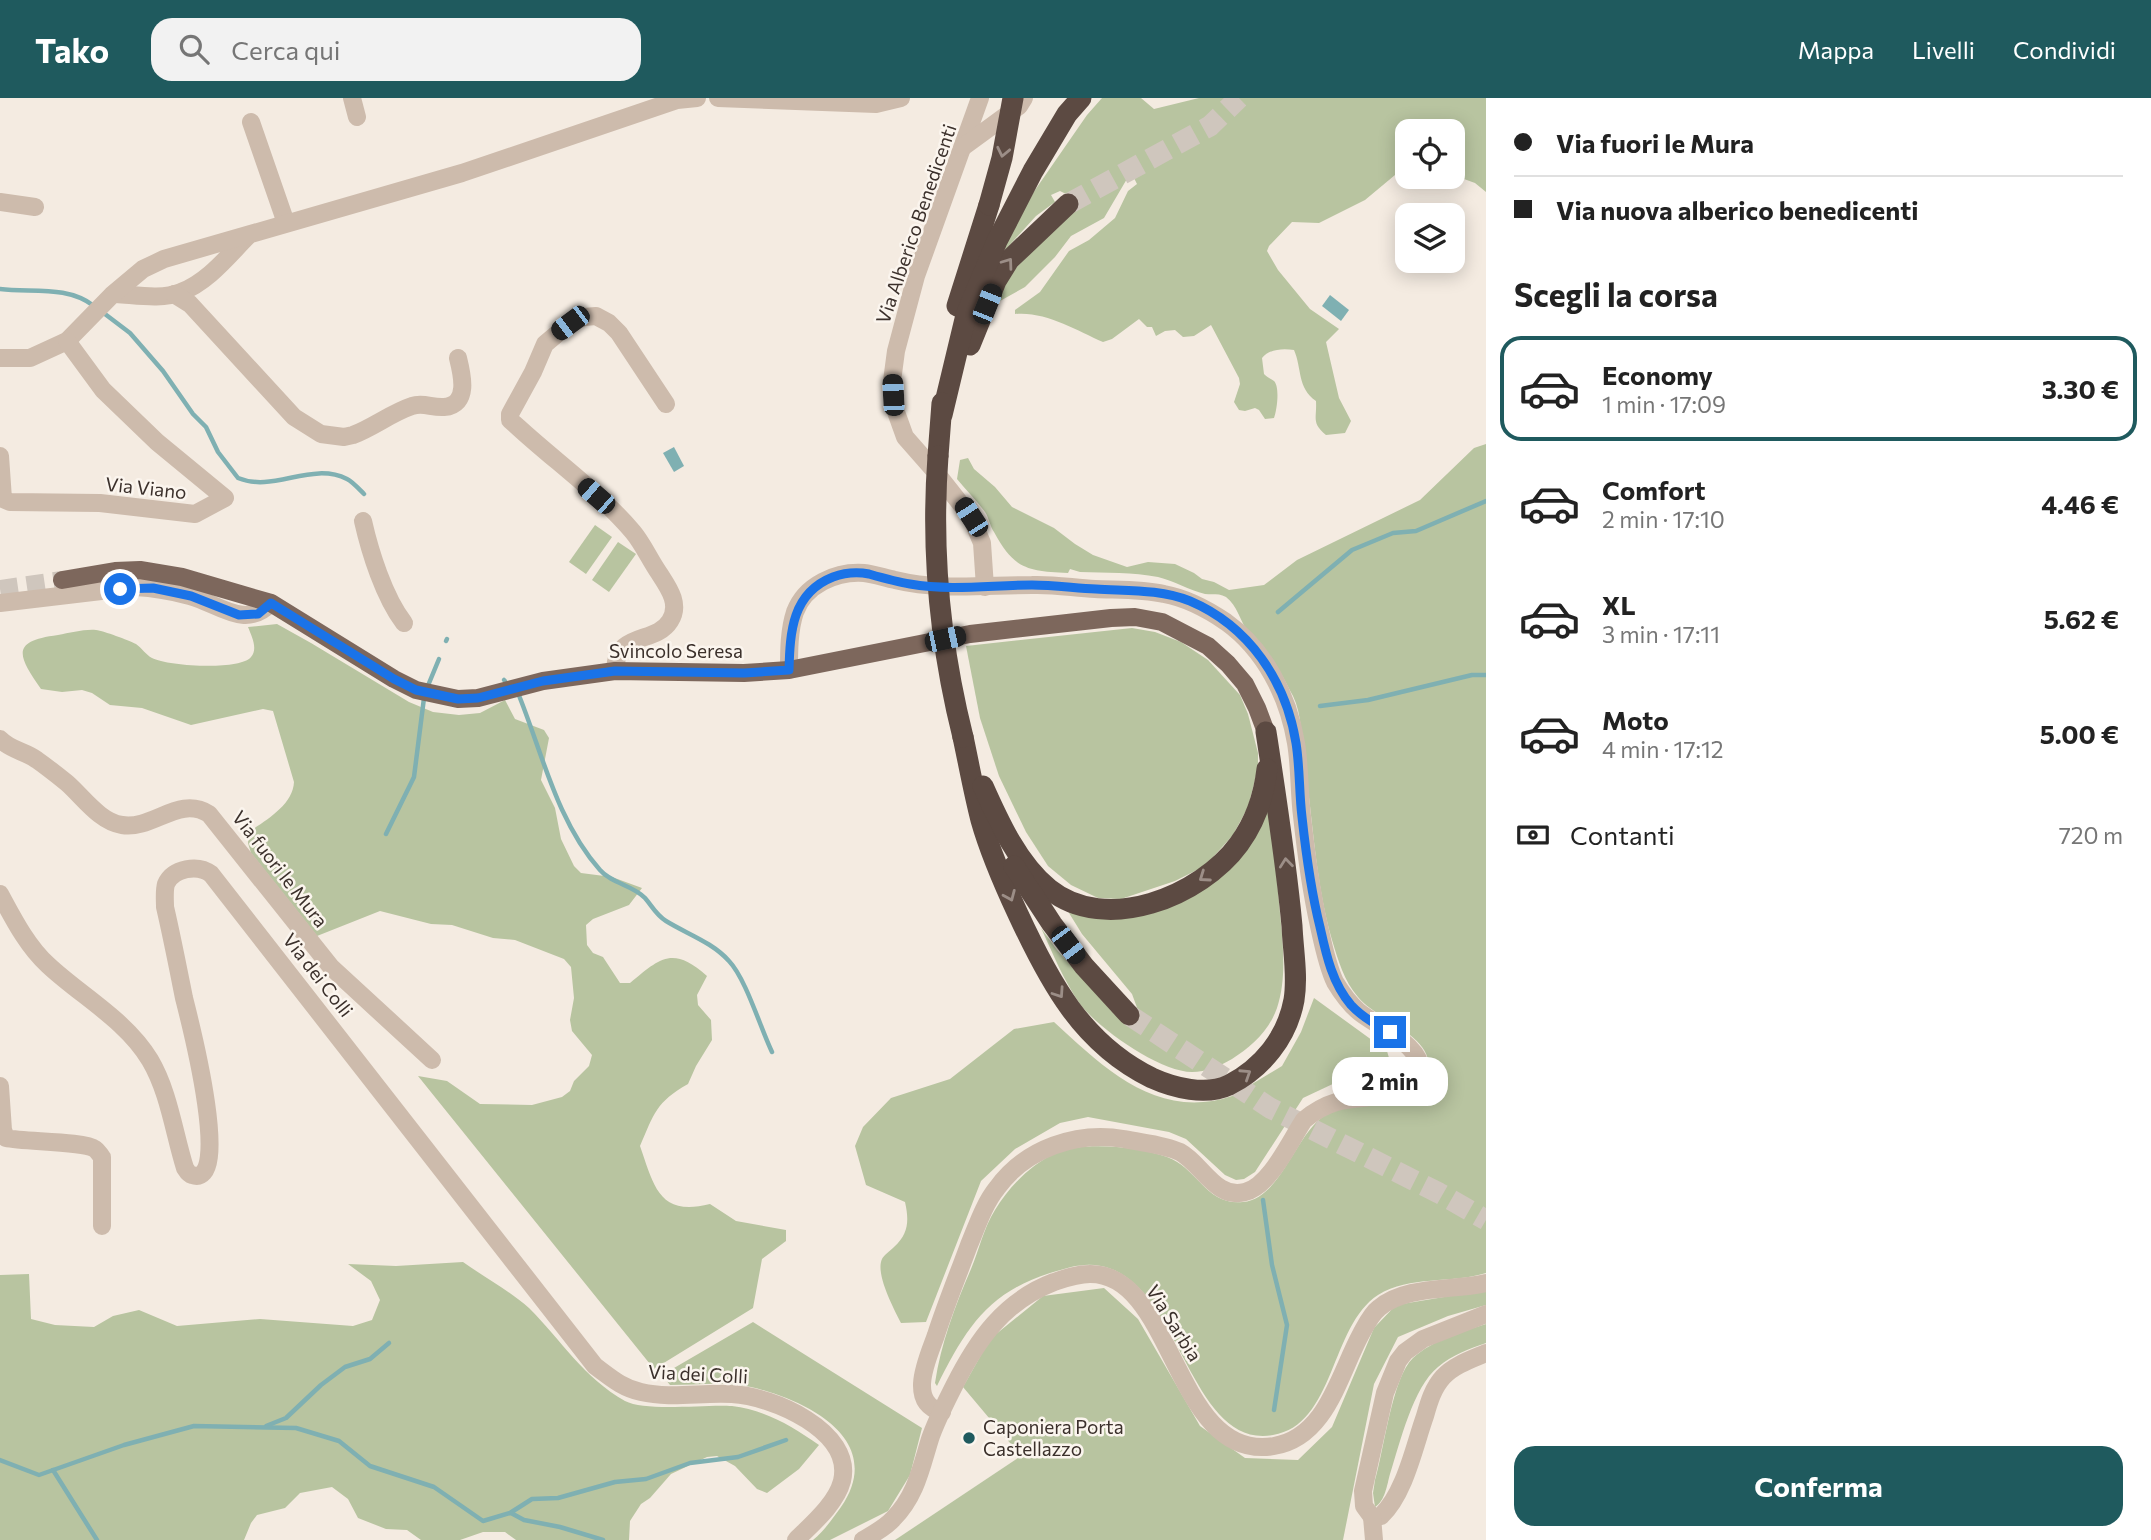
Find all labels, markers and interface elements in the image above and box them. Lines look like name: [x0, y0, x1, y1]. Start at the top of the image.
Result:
search box: [151, 18, 641, 81]
text: Tako: [35, 29, 109, 70]
icon: search: [175, 30, 213, 68]
text: Cerca qui: [231, 34, 341, 65]
text: Mappa: [1798, 35, 1874, 64]
text: Livelli: [1912, 35, 1975, 64]
text: Condividi: [2013, 35, 2116, 64]
map controls: [1395, 119, 1465, 273]
button: locate: [1395, 119, 1465, 189]
street label: Via Alberico Benedicenti: [871, 121, 961, 327]
text: Via fuori le Mura: [1556, 127, 1754, 158]
one-way arrow: [996, 146, 1011, 158]
text: Via nuova alberico benedicenti: [1556, 194, 1919, 225]
button: layers: [1395, 203, 1465, 273]
one-way arrow: [1000, 258, 1013, 271]
text: Scegli la corsa: [1514, 274, 1718, 314]
car: [970, 281, 1005, 327]
car: [547, 302, 594, 344]
icon: car: [1518, 357, 1581, 420]
text: Economy: [1602, 359, 1713, 390]
car: [882, 373, 905, 417]
text: 3.30 €: [2042, 373, 2119, 404]
text: 1 min · 17:09: [1602, 390, 1726, 418]
street label: Via Viano: [104, 472, 188, 503]
icon: car: [1518, 472, 1581, 535]
car: [574, 474, 619, 518]
text: Comfort: [1602, 474, 1705, 505]
text: 4.46 €: [2041, 488, 2119, 519]
car: [951, 494, 992, 540]
text: 2 min · 17:10: [1602, 505, 1725, 533]
route start: [104, 573, 136, 605]
icon: car: [1518, 587, 1581, 650]
text: XL: [1602, 589, 1636, 620]
text: 5.62 €: [2044, 603, 2119, 634]
text: 3 min · 17:11: [1602, 620, 1720, 648]
car: [923, 624, 968, 654]
street label: Svincolo Seresa: [609, 639, 743, 662]
icon: car: [1518, 702, 1581, 765]
text: Moto: [1602, 704, 1669, 735]
text: 5.00 €: [2040, 718, 2119, 749]
text: 4 min · 17:12: [1602, 735, 1724, 763]
street label: Via fuori le Mura: [228, 806, 333, 932]
icon: cash: [1514, 816, 1552, 854]
text: Contanti: [1570, 819, 1675, 850]
text: 720 m: [2059, 821, 2123, 849]
one-way arrow: [1279, 858, 1294, 869]
one-way arrow: [1199, 869, 1212, 881]
one-way arrow: [1002, 889, 1016, 901]
car: [1047, 922, 1090, 968]
street label: Via dei Colli: [279, 928, 358, 1021]
one-way arrow: [1050, 985, 1063, 998]
route end: [1374, 1016, 1406, 1048]
callout: 2 min: [1332, 1056, 1448, 1105]
text: 2 min: [1361, 1067, 1419, 1095]
one-way arrow: [1238, 1070, 1251, 1082]
street label: Via Sarbia: [1142, 1280, 1207, 1365]
street label: Via dei Colli: [648, 1359, 749, 1388]
place label: Caponiera Porta Castellazzo: [983, 1415, 1124, 1460]
marker: Caponiera Porta Castellazzo: [961, 1430, 977, 1446]
button: Conferma: [1514, 1446, 2123, 1526]

